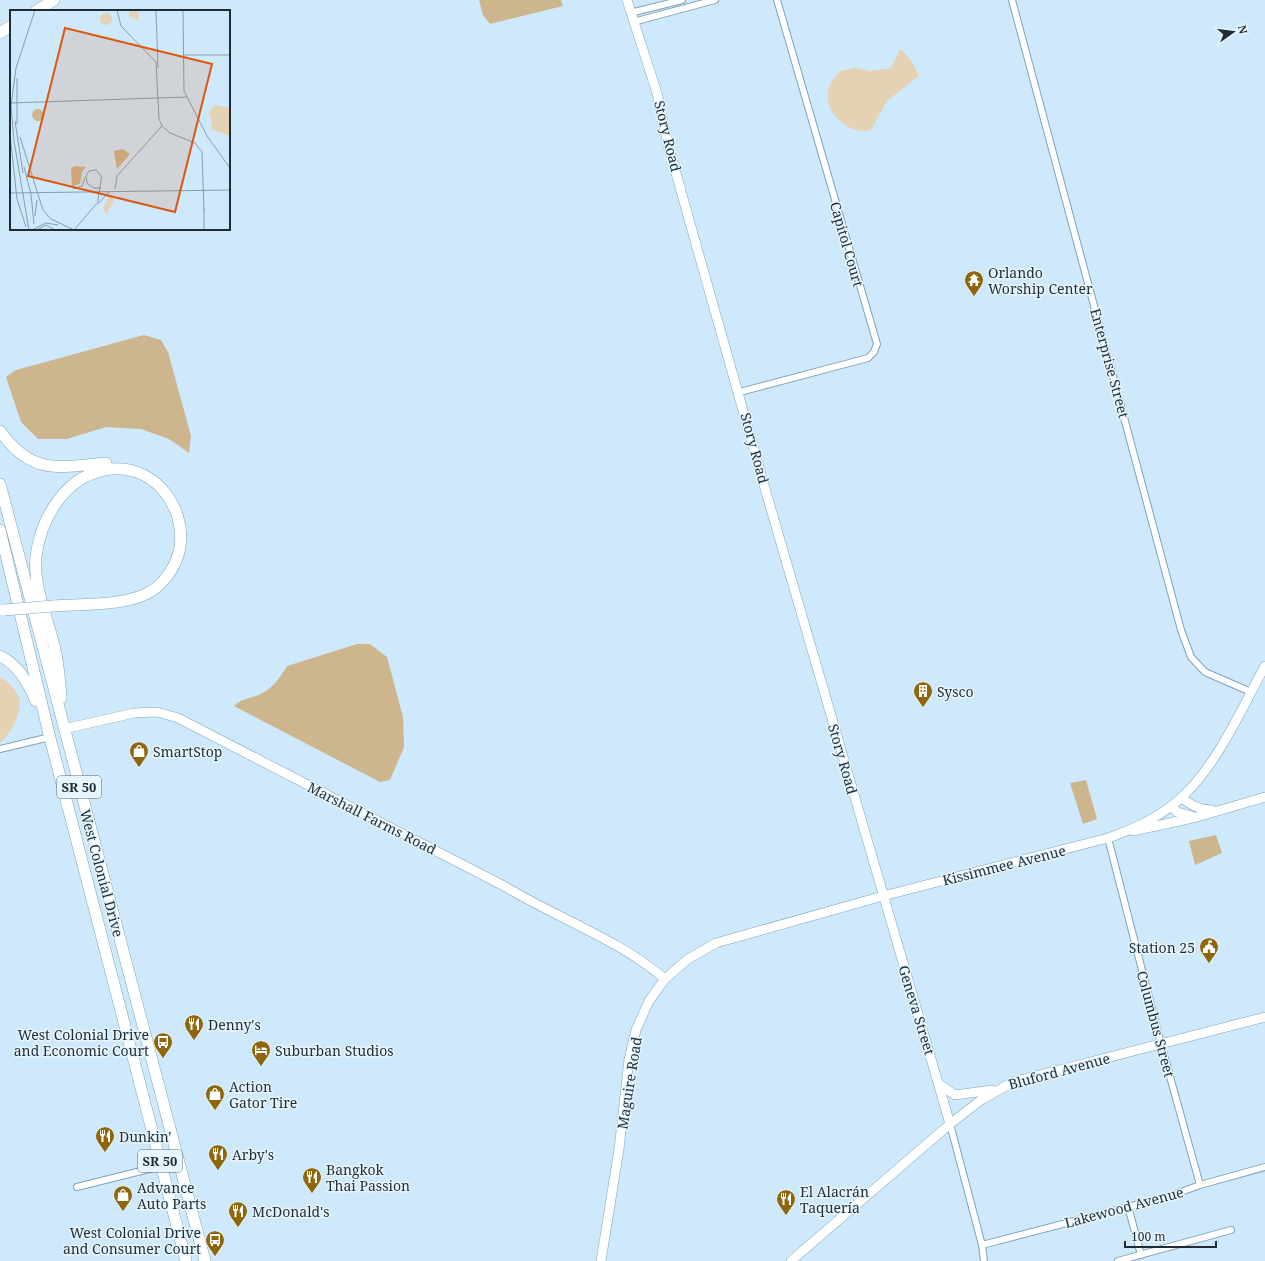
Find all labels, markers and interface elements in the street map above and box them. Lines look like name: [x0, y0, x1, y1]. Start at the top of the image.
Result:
inset map: [10, 10, 230, 230]
north arrow: [1213, 12, 1253, 52]
text: N: [1235, 23, 1252, 36]
street label: Story Road: [650, 99, 686, 174]
street label: Capitol Court: [826, 199, 868, 289]
place label: Orlando Worship Center: [988, 263, 1093, 298]
temple icon: Orlando Worship Center: [963, 269, 985, 297]
street label: Enterprise Street: [1086, 306, 1134, 420]
street label: Story Road: [736, 411, 774, 486]
building icon: Sysco: [912, 680, 934, 708]
place label: Sysco: [937, 682, 974, 701]
street label: Story Road: [824, 722, 862, 797]
shop icon: SmartStop: [128, 740, 150, 768]
place label: SmartStop: [153, 742, 222, 761]
road number: SR 50: [57, 776, 101, 798]
street label: Marshall Farms Road: [304, 777, 440, 859]
street label: West Colonial Drive: [76, 807, 128, 939]
street label: Kissimmee Avenue: [940, 840, 1068, 890]
public building icon: Station 25: [1198, 936, 1220, 964]
place label: Station 25: [1129, 938, 1195, 957]
street label: Geneva Street: [894, 963, 940, 1057]
street label: Columbus Street: [1133, 969, 1179, 1079]
restaurant icon: Denny's: [183, 1013, 205, 1041]
place label: Denny's: [208, 1015, 261, 1034]
place label: West Colonial Drive and Economic Court: [14, 1025, 149, 1060]
bus stop icon: West Colonial Drive and Economic Court: [152, 1031, 174, 1059]
street label: Maguire Road: [612, 1035, 646, 1131]
hotel icon: Suburban Studios: [250, 1039, 272, 1067]
place label: Suburban Studios: [275, 1041, 394, 1060]
street label: Bluford Avenue: [1006, 1048, 1112, 1094]
place label: Action Gator Tire: [229, 1077, 297, 1112]
shop icon: Action Gator Tire: [204, 1083, 226, 1111]
restaurant icon: Dunkin': [94, 1125, 116, 1153]
place label: Dunkin': [119, 1127, 171, 1146]
restaurant icon: Arby's: [207, 1143, 229, 1171]
place label: Arby's: [232, 1145, 274, 1164]
road number: SR 50: [138, 1150, 182, 1172]
place label: Bangkok Thai Passion: [326, 1160, 410, 1195]
restaurant icon: Bangkok Thai Passion: [301, 1166, 323, 1194]
place label: Advance Auto Parts: [137, 1178, 206, 1213]
place label: El Alacrán Taquería: [800, 1182, 869, 1217]
street label: Lakewood Avenue: [1062, 1182, 1186, 1232]
shop icon: Advance Auto Parts: [112, 1184, 134, 1212]
restaurant icon: El Alacrán Taquería: [775, 1188, 797, 1216]
restaurant icon: McDonald's: [227, 1200, 249, 1228]
place label: McDonald's: [252, 1202, 330, 1221]
place label: West Colonial Drive and Consumer Court: [63, 1223, 201, 1258]
scale bar: [1125, 1223, 1216, 1249]
text: 100 m: [1131, 1228, 1166, 1245]
bus stop icon: West Colonial Drive and Consumer Court: [204, 1229, 226, 1257]

